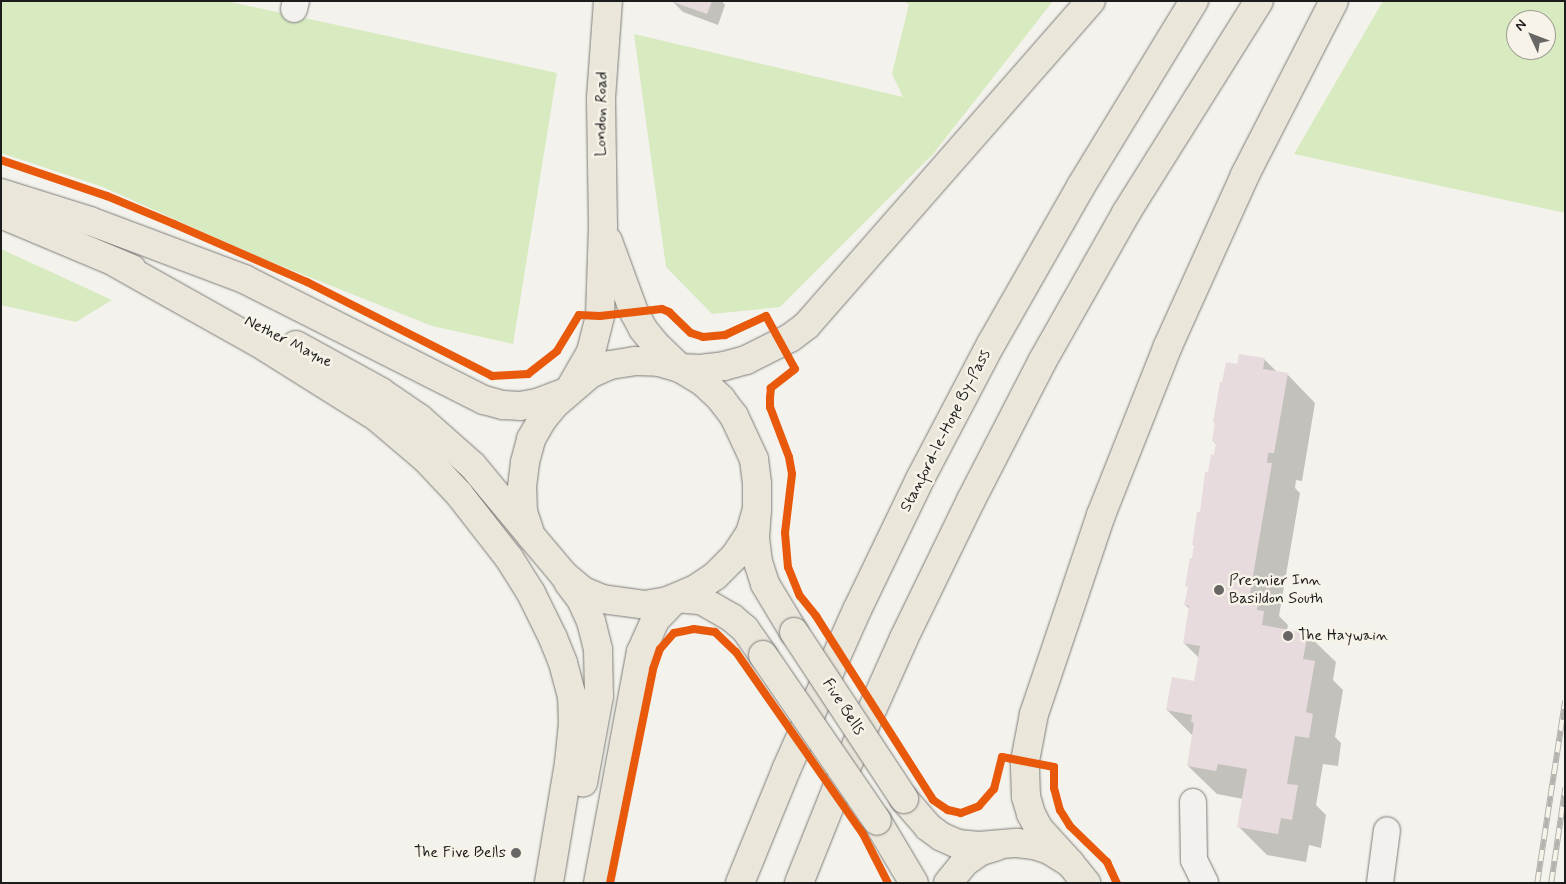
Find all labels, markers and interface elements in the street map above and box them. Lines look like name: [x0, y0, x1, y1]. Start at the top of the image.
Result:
north arrow: [1506, 10, 1556, 60]
text: N: [1511, 16, 1531, 35]
street label: London Road: [592, 71, 612, 157]
street label: Nether Mayne: [239, 311, 337, 373]
street label: Stanford-le-Hope By-Pass: [897, 347, 995, 515]
place label: Premier Inn Basildon South: [1229, 571, 1323, 609]
marker: Premier Inn Basildon South: [1213, 584, 1225, 596]
place label: The Haywain: [1298, 626, 1386, 646]
marker: The Haywain: [1282, 630, 1294, 642]
street label: Five Bells: [818, 675, 868, 739]
place label: The Five Bells: [414, 843, 506, 863]
marker: The Five Bells: [510, 847, 522, 859]

